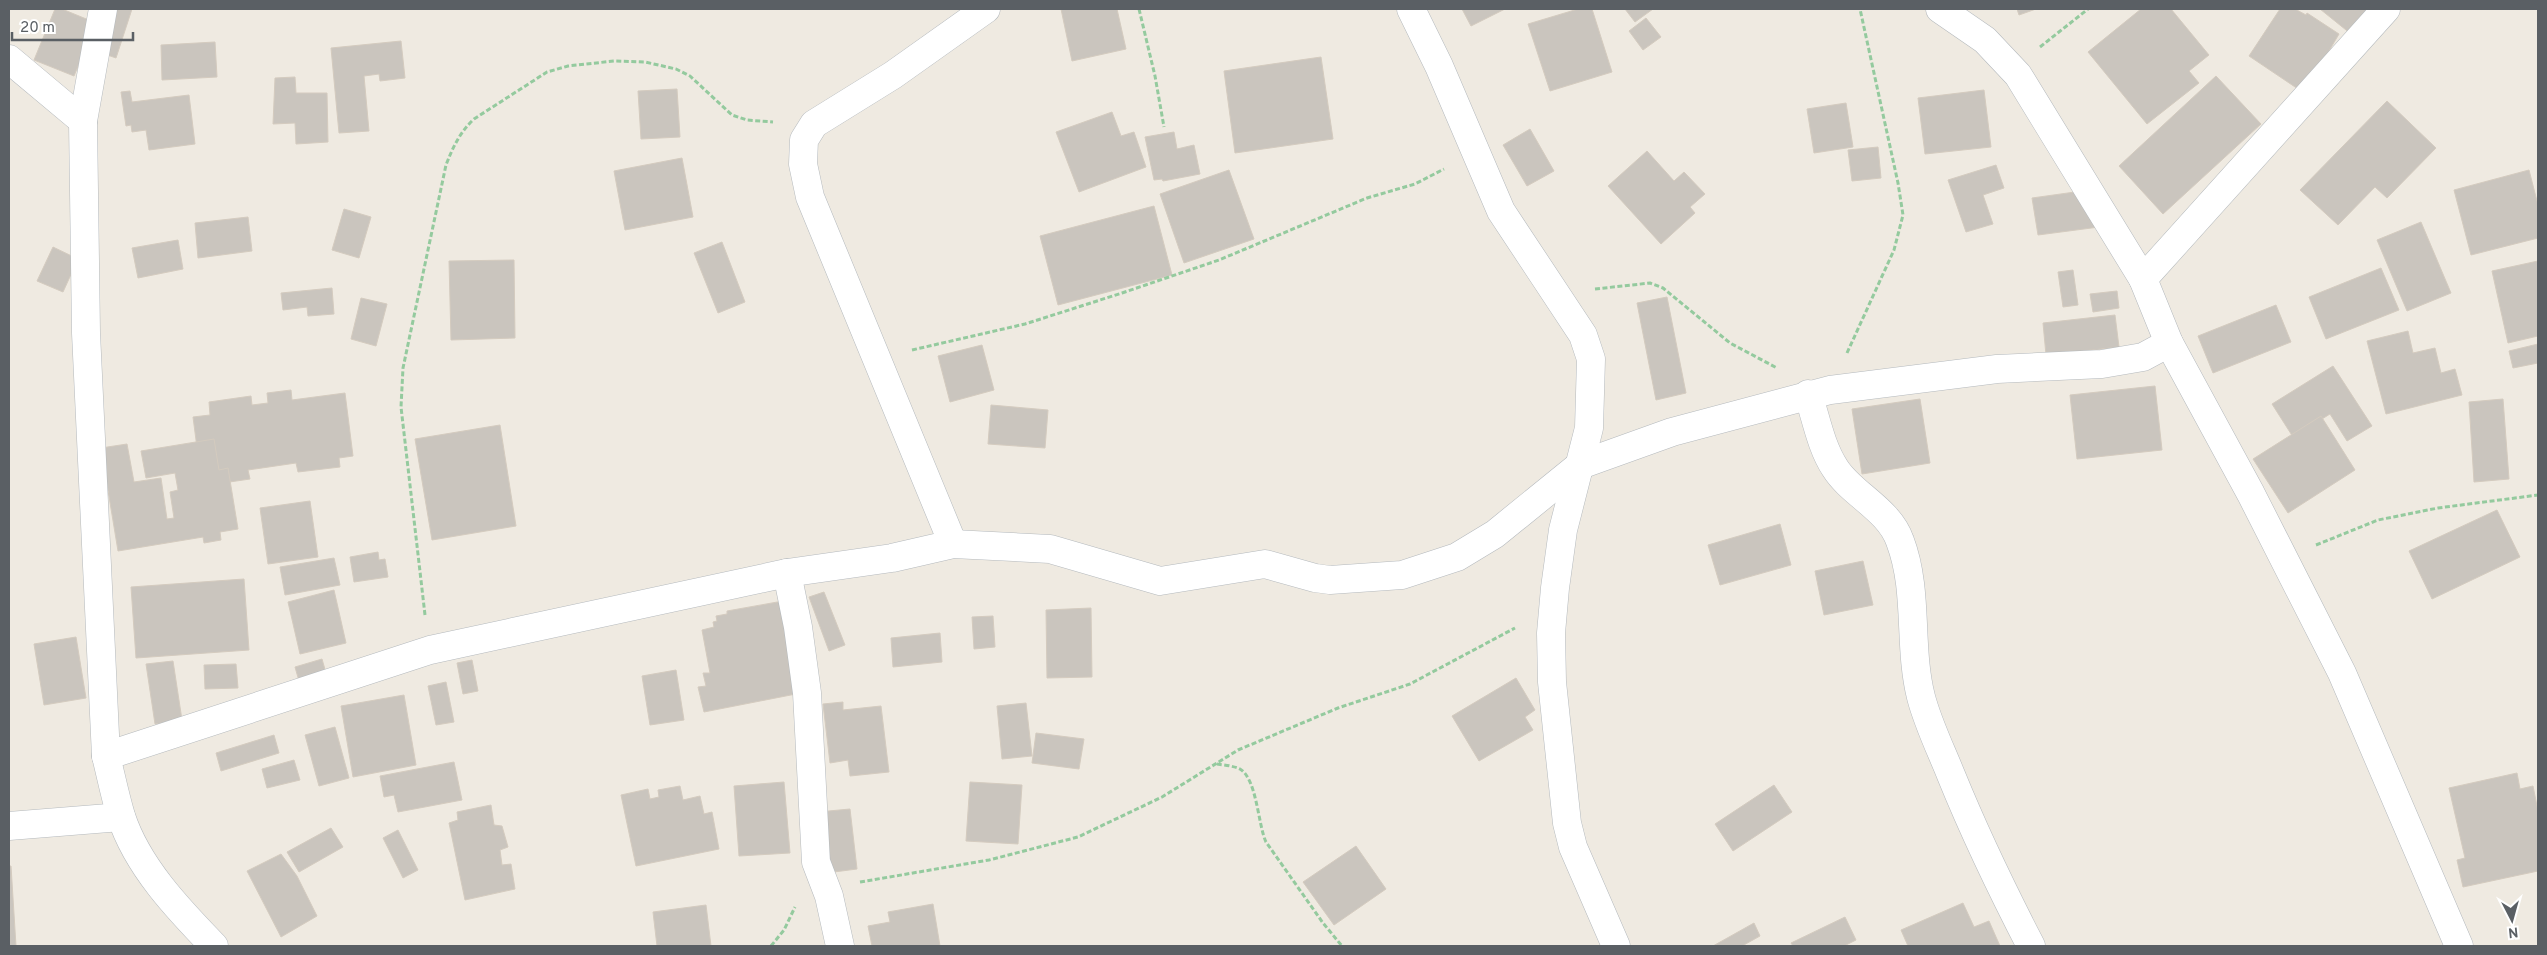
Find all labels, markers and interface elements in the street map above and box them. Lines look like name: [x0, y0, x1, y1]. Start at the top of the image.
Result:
scale bar: [12, 10, 134, 42]
text: 20 m: [20, 19, 55, 38]
north arrow: [2487, 895, 2537, 945]
text: N: [2507, 922, 2519, 940]

